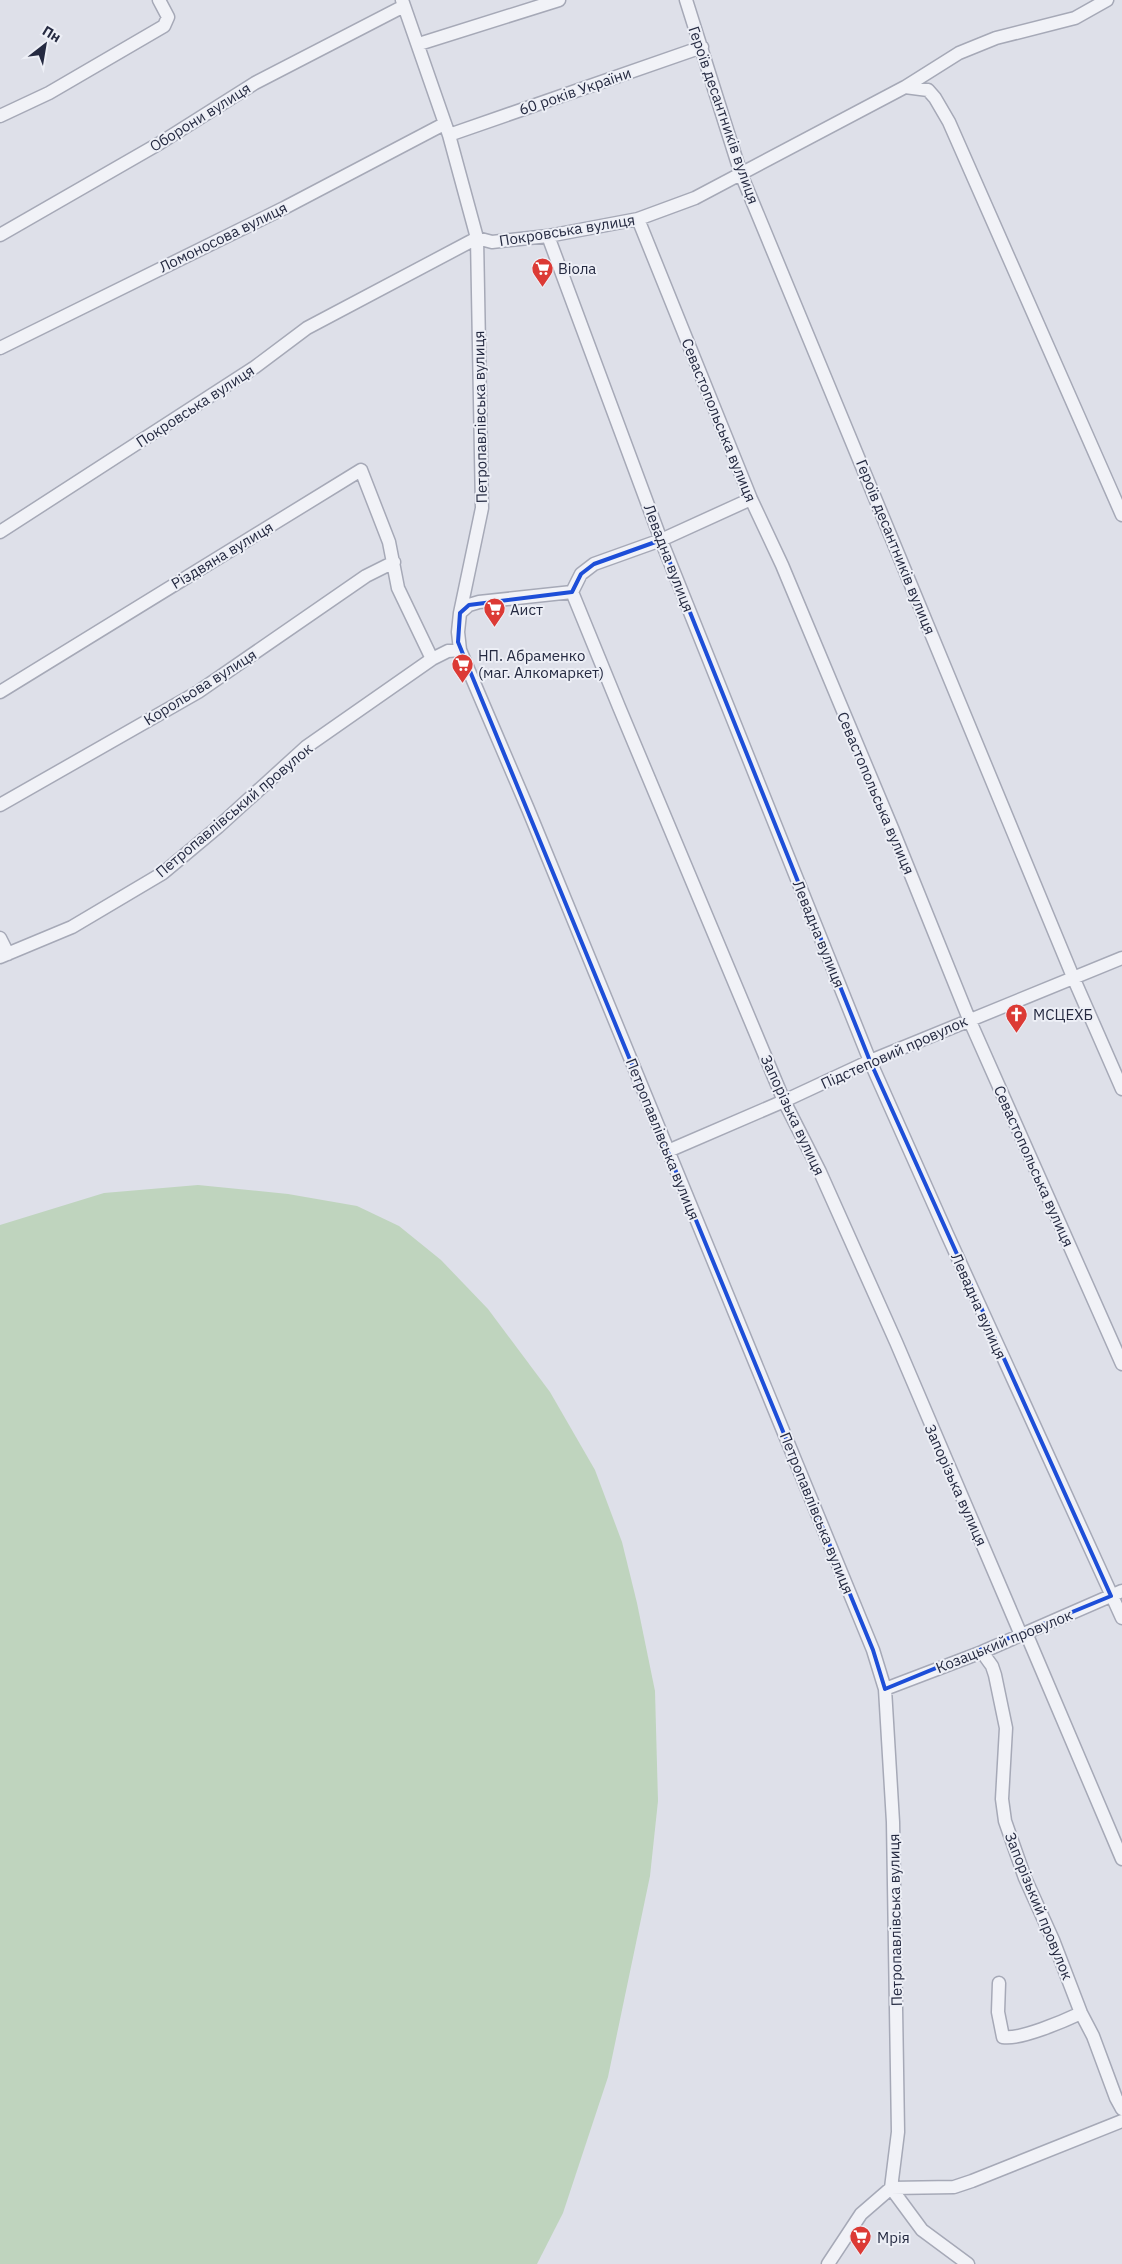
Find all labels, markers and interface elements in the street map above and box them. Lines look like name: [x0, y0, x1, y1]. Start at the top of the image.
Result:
north arrow: [20, 20, 70, 70]
text: Пн: [39, 21, 64, 46]
street label: Героїв десантників вулиця: [685, 24, 763, 206]
street label: 60 років України: [516, 63, 634, 119]
street label: Оборони вулиця: [146, 78, 254, 156]
street label: Ломоносова вулиця: [156, 198, 290, 276]
street label: Покровська вулиця: [498, 210, 636, 250]
supermarket icon: Віола: [530, 256, 554, 287]
place label: Віола: [558, 259, 596, 278]
street label: Петропавлівська вулиця: [469, 330, 491, 504]
street label: Севастопольська вулиця: [677, 335, 761, 505]
street label: Покровська вулиця: [132, 361, 258, 451]
street label: Героїв десантників вулиця: [852, 457, 940, 637]
street label: Левадна вулиця: [640, 501, 698, 615]
street label: Різдвяна вулиця: [167, 517, 277, 593]
supermarket icon: Аист: [482, 597, 506, 628]
place label: Аист: [510, 600, 543, 619]
street label: Корольова вулиця: [140, 645, 260, 729]
place label: НП. Абраменко (маг. Алкомаркет): [478, 646, 604, 682]
supermarket icon: НП. Абраменко (маг. Алкомаркет): [450, 652, 474, 683]
street label: Севастопольська вулиця: [833, 709, 919, 877]
street label: Петропавлівський провулок: [152, 739, 316, 881]
street label: Левадна вулиця: [789, 877, 849, 991]
church icon: МСЦЕХБ: [1005, 1002, 1029, 1033]
place label: МСЦЕХБ: [1033, 1005, 1093, 1024]
street label: Підстеповий провулок: [818, 1011, 970, 1093]
street label: Запорізька вулиця: [757, 1052, 829, 1178]
street label: Петропавлівська вулиця: [622, 1055, 704, 1223]
street label: Севастопольська вулиця: [990, 1082, 1078, 1250]
street label: Левадна вулиця: [947, 1250, 1011, 1362]
street label: Запорізька вулиця: [921, 1421, 991, 1549]
street label: Петропавлівська вулиця: [776, 1429, 858, 1597]
street label: Козацький провулок: [933, 1605, 1075, 1677]
street label: Запорізький провулок: [1001, 1829, 1077, 1983]
street label: Петропавлівська вулиця: [884, 1833, 906, 2007]
supermarket icon: Мрія: [849, 2225, 873, 2256]
place label: Мрія: [877, 2228, 910, 2247]

